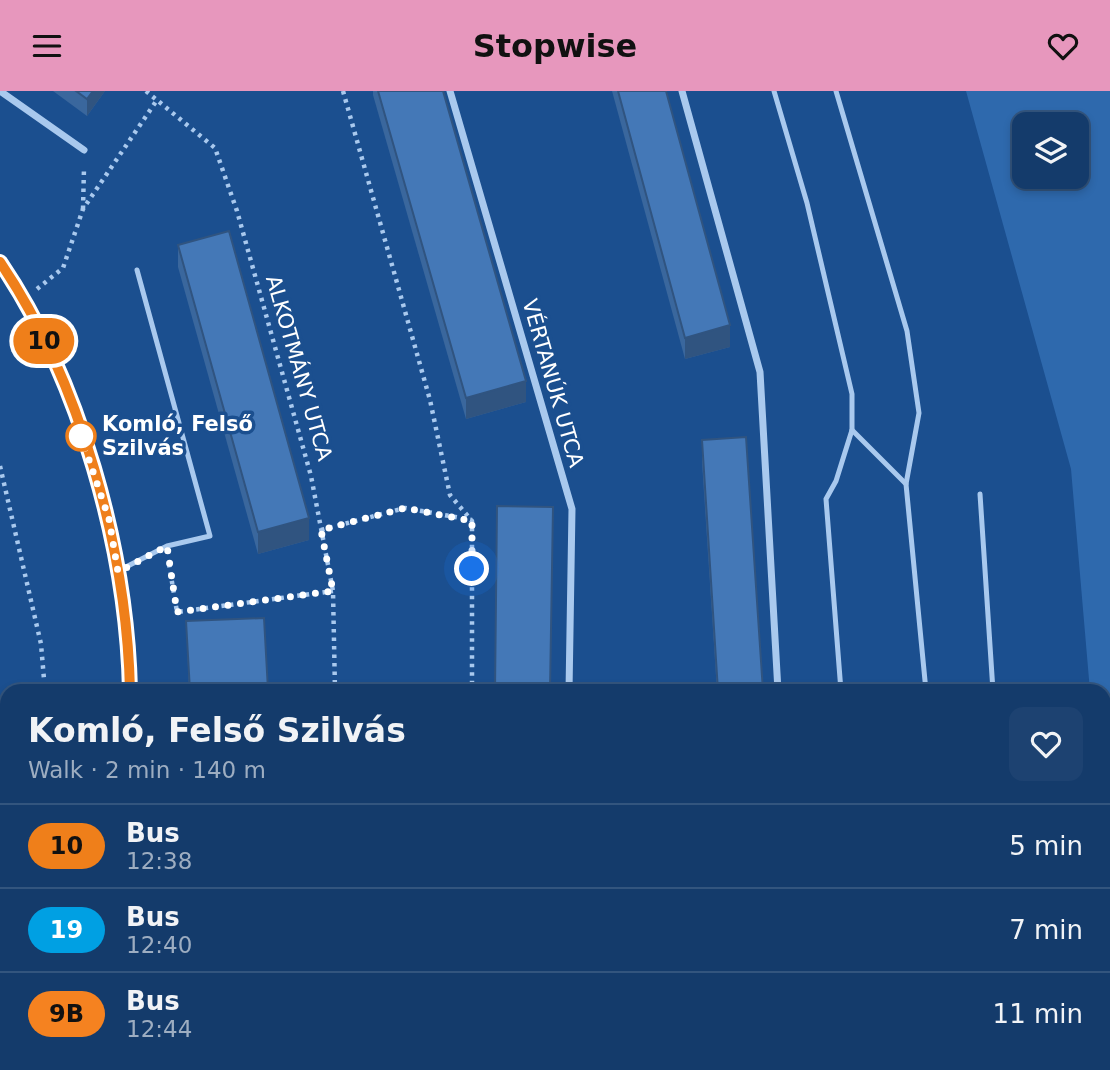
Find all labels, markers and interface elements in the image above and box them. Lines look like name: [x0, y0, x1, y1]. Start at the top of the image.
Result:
icon: menu: [28, 27, 66, 65]
text: Stopwise: [473, 27, 637, 65]
icon: heart: [1044, 27, 1082, 65]
map controls: [1012, 112, 1089, 189]
button: layers: [1012, 112, 1089, 189]
street label: ALKOTMÁNY UTCA: [261, 272, 338, 464]
street label: VÉRTANÚK UTCA: [518, 296, 590, 470]
line badge: 10: [12, 318, 76, 364]
text: 10: [27, 327, 61, 355]
place label: Komló, Felső Szilvás: [102, 412, 253, 460]
marker: Komló, Felső Szilvás: [66, 421, 96, 451]
your location: [454, 551, 489, 586]
button: heart: [1009, 707, 1083, 781]
text: Komló, Felső Szilvás: [28, 711, 406, 750]
text: Walk · 2 min · 140 m: [28, 757, 266, 783]
text: Bus: [126, 818, 180, 848]
text: 5 min: [1009, 831, 1083, 861]
text: 10: [50, 832, 83, 860]
text: 12:38: [126, 848, 192, 874]
text: Bus: [126, 902, 180, 932]
text: 7 min: [1009, 915, 1083, 945]
text: 19: [50, 916, 83, 944]
text: 12:40: [126, 932, 192, 958]
text: Bus: [126, 986, 180, 1016]
text: 11 min: [993, 999, 1083, 1029]
text: 9B: [49, 1000, 84, 1028]
text: 12:44: [126, 1016, 192, 1042]

